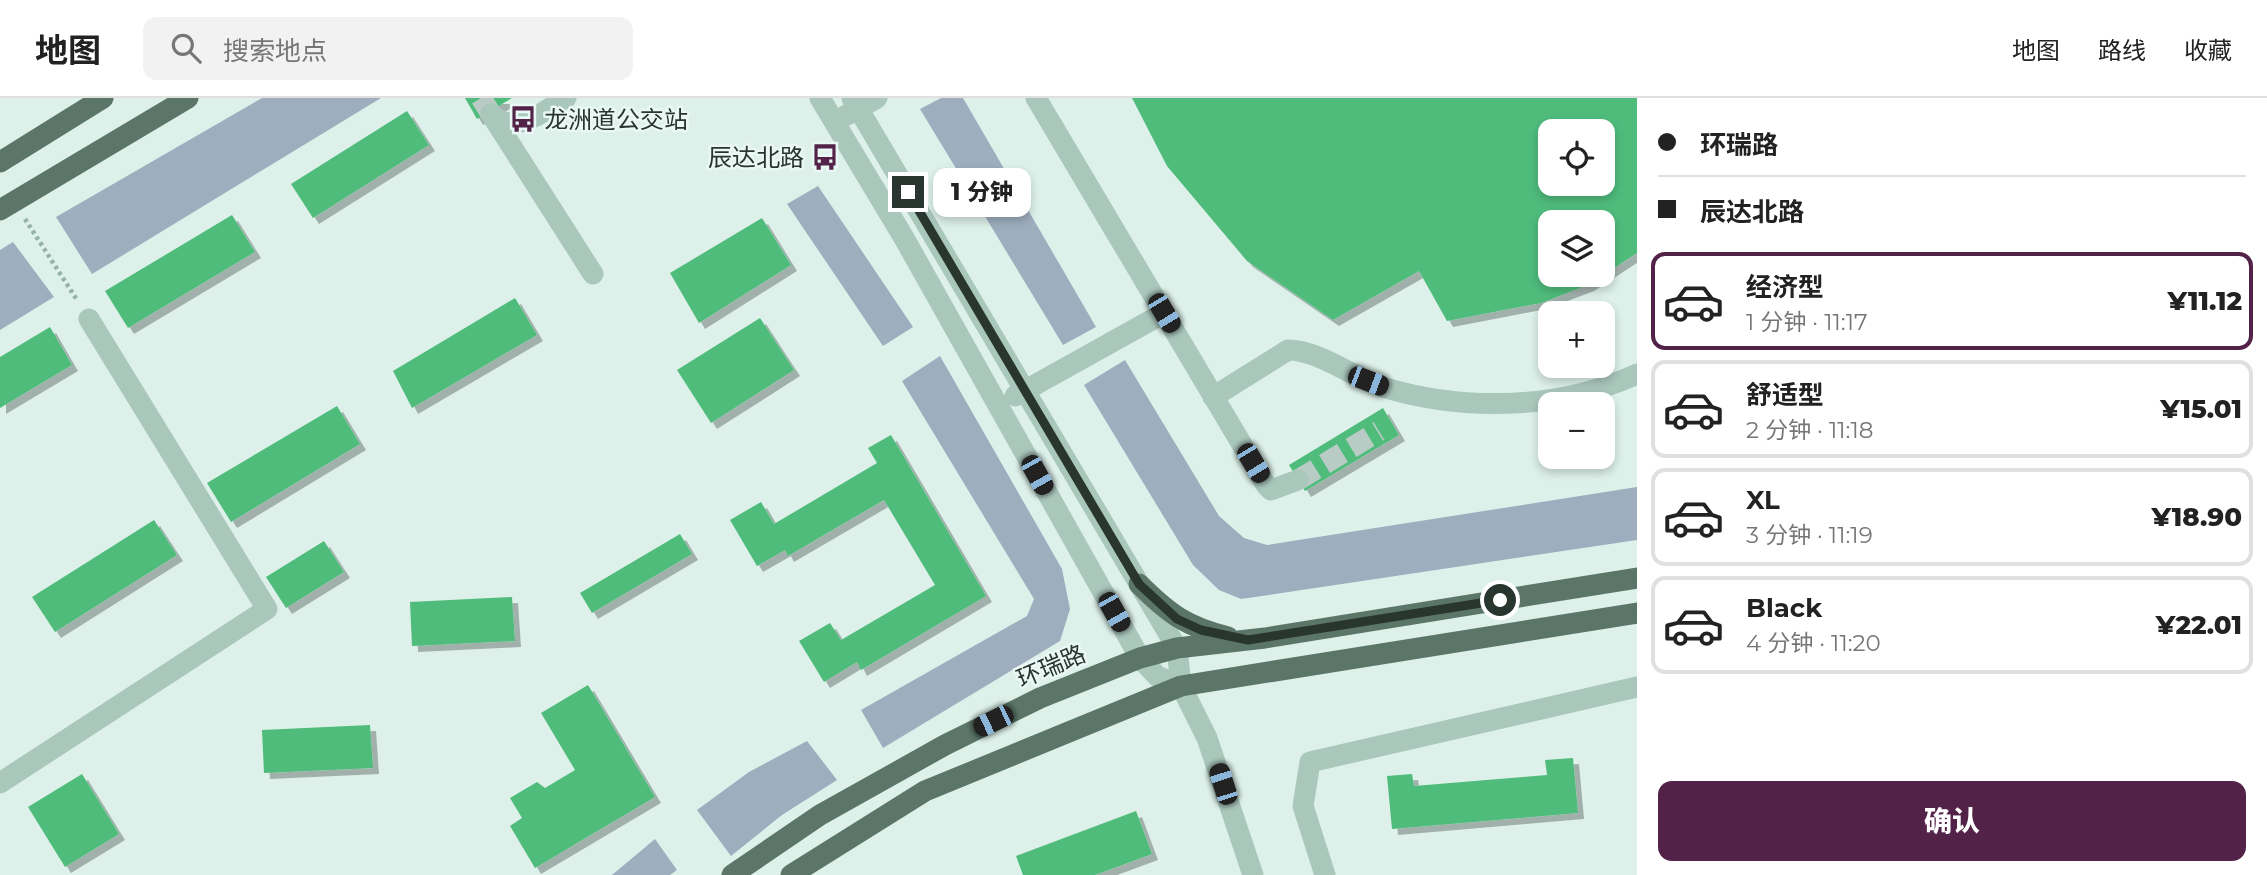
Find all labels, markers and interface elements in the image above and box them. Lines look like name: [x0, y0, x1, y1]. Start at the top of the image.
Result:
search box: [143, 17, 633, 80]
icon: search: [167, 29, 205, 67]
text: 地图: [35, 30, 101, 70]
text: 搜索地点: [223, 35, 327, 67]
text: 地图: [2012, 36, 2060, 65]
text: 路线: [2098, 36, 2146, 65]
text: 收藏: [2184, 36, 2232, 65]
bus stop icon: 龙洲道公交站: [508, 104, 538, 134]
place label: 龙洲道公交站: [544, 105, 688, 134]
map controls: [1538, 119, 1615, 469]
button: locate: [1538, 119, 1615, 196]
text: 环瑞路: [1700, 129, 1778, 161]
bus stop icon: 辰达北路: [810, 142, 840, 172]
place label: 辰达北路: [708, 143, 804, 172]
callout: 1 分钟: [932, 168, 1030, 217]
route end: [892, 176, 924, 208]
text: 1 分钟: [951, 178, 1013, 206]
text: 辰达北路: [1700, 196, 1804, 228]
button: layers: [1538, 210, 1615, 287]
icon: car: [1662, 270, 1725, 333]
text: 经济型: [1746, 271, 1824, 303]
text: ¥11.12: [2168, 285, 2242, 317]
car: [1145, 290, 1184, 336]
button: +: [1538, 301, 1615, 378]
text: 1 分钟 · 11:17: [1746, 308, 1868, 336]
car: [1345, 364, 1392, 398]
icon: car: [1662, 378, 1725, 441]
text: 舒适型: [1746, 379, 1824, 411]
button: −: [1538, 392, 1615, 469]
text: ¥15.01: [2160, 393, 2242, 425]
text: 2 分钟 · 11:18: [1746, 416, 1873, 444]
car: [1234, 440, 1273, 486]
car: [1018, 452, 1057, 498]
text: XL: [1746, 484, 1780, 516]
icon: car: [1662, 486, 1725, 549]
text: ¥18.90: [2151, 501, 2242, 533]
text: 3 分钟 · 11:19: [1746, 521, 1873, 549]
route start: [1484, 584, 1516, 616]
car: [1095, 589, 1134, 635]
text: Black: [1746, 592, 1822, 624]
icon: car: [1662, 594, 1725, 657]
text: ¥22.01: [2156, 609, 2242, 641]
text: 4 分钟 · 11:20: [1746, 629, 1881, 657]
street label: 环瑞路: [1012, 639, 1090, 693]
car: [970, 702, 1017, 740]
car: [1207, 761, 1240, 807]
button: 确认: [1658, 781, 2246, 861]

